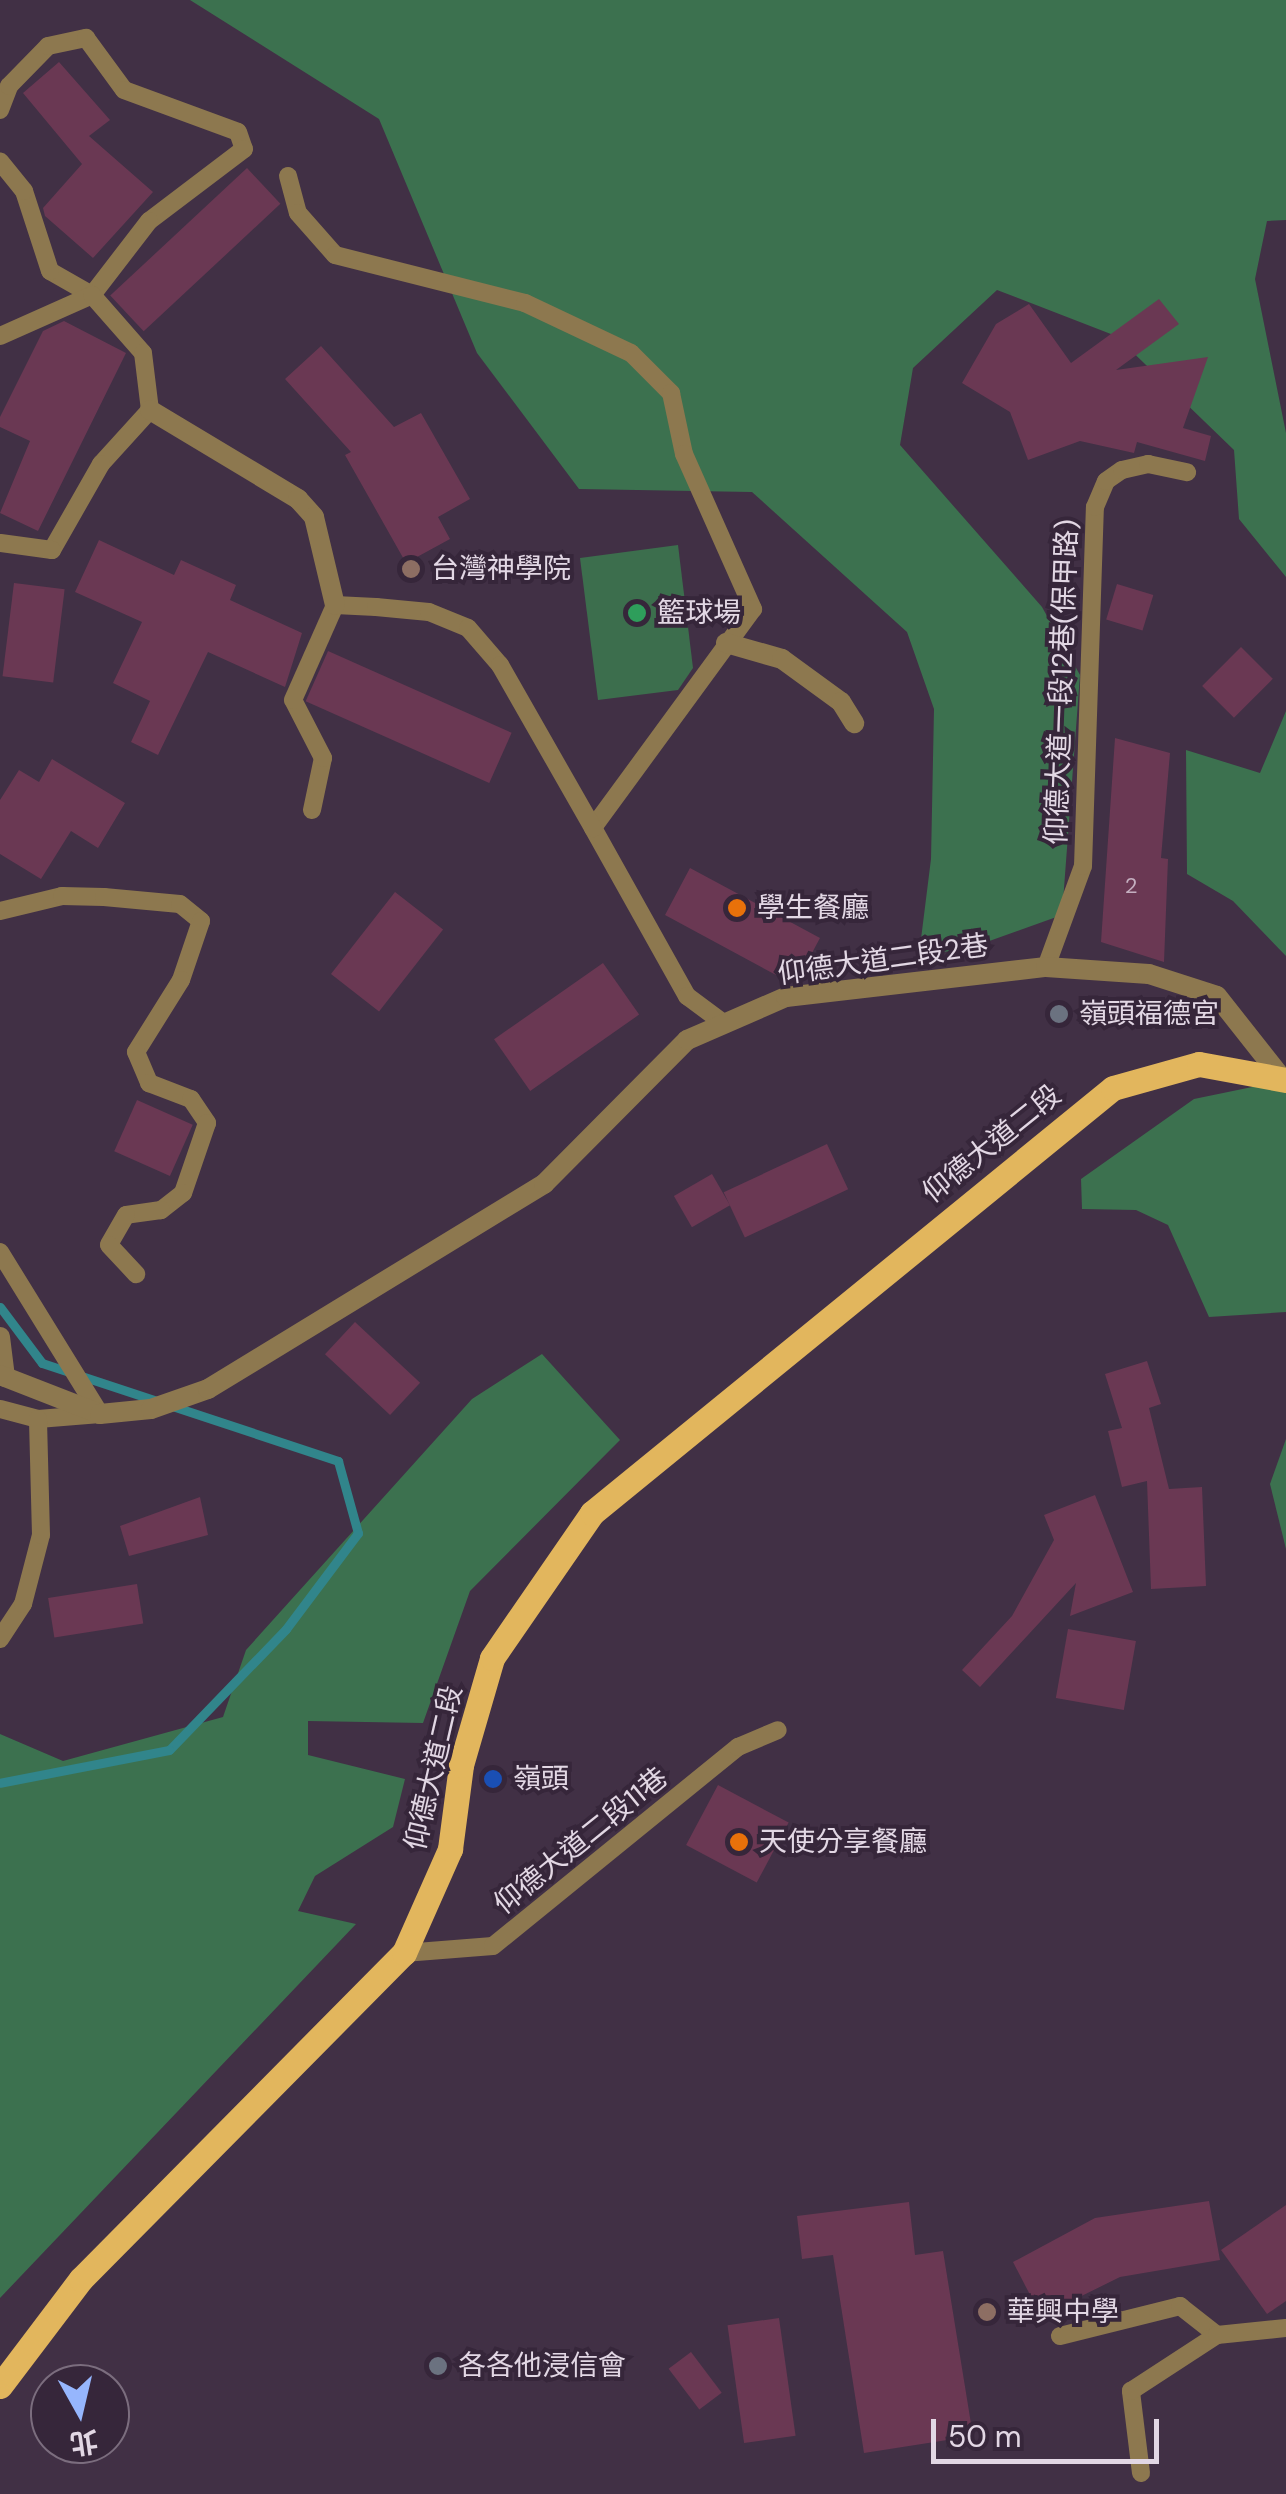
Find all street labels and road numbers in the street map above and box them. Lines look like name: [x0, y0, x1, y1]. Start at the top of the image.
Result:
street label: 仰德大道一段12巷(保甲路): [1040, 519, 1084, 845]
street label: 仰德大道二段2巷: [776, 929, 990, 991]
street label: 仰德大道二段: [916, 1078, 1068, 1210]
street label: 仰德大道二段: [399, 1682, 469, 1854]
street label: 仰德大道二段11巷: [487, 1761, 675, 1921]

